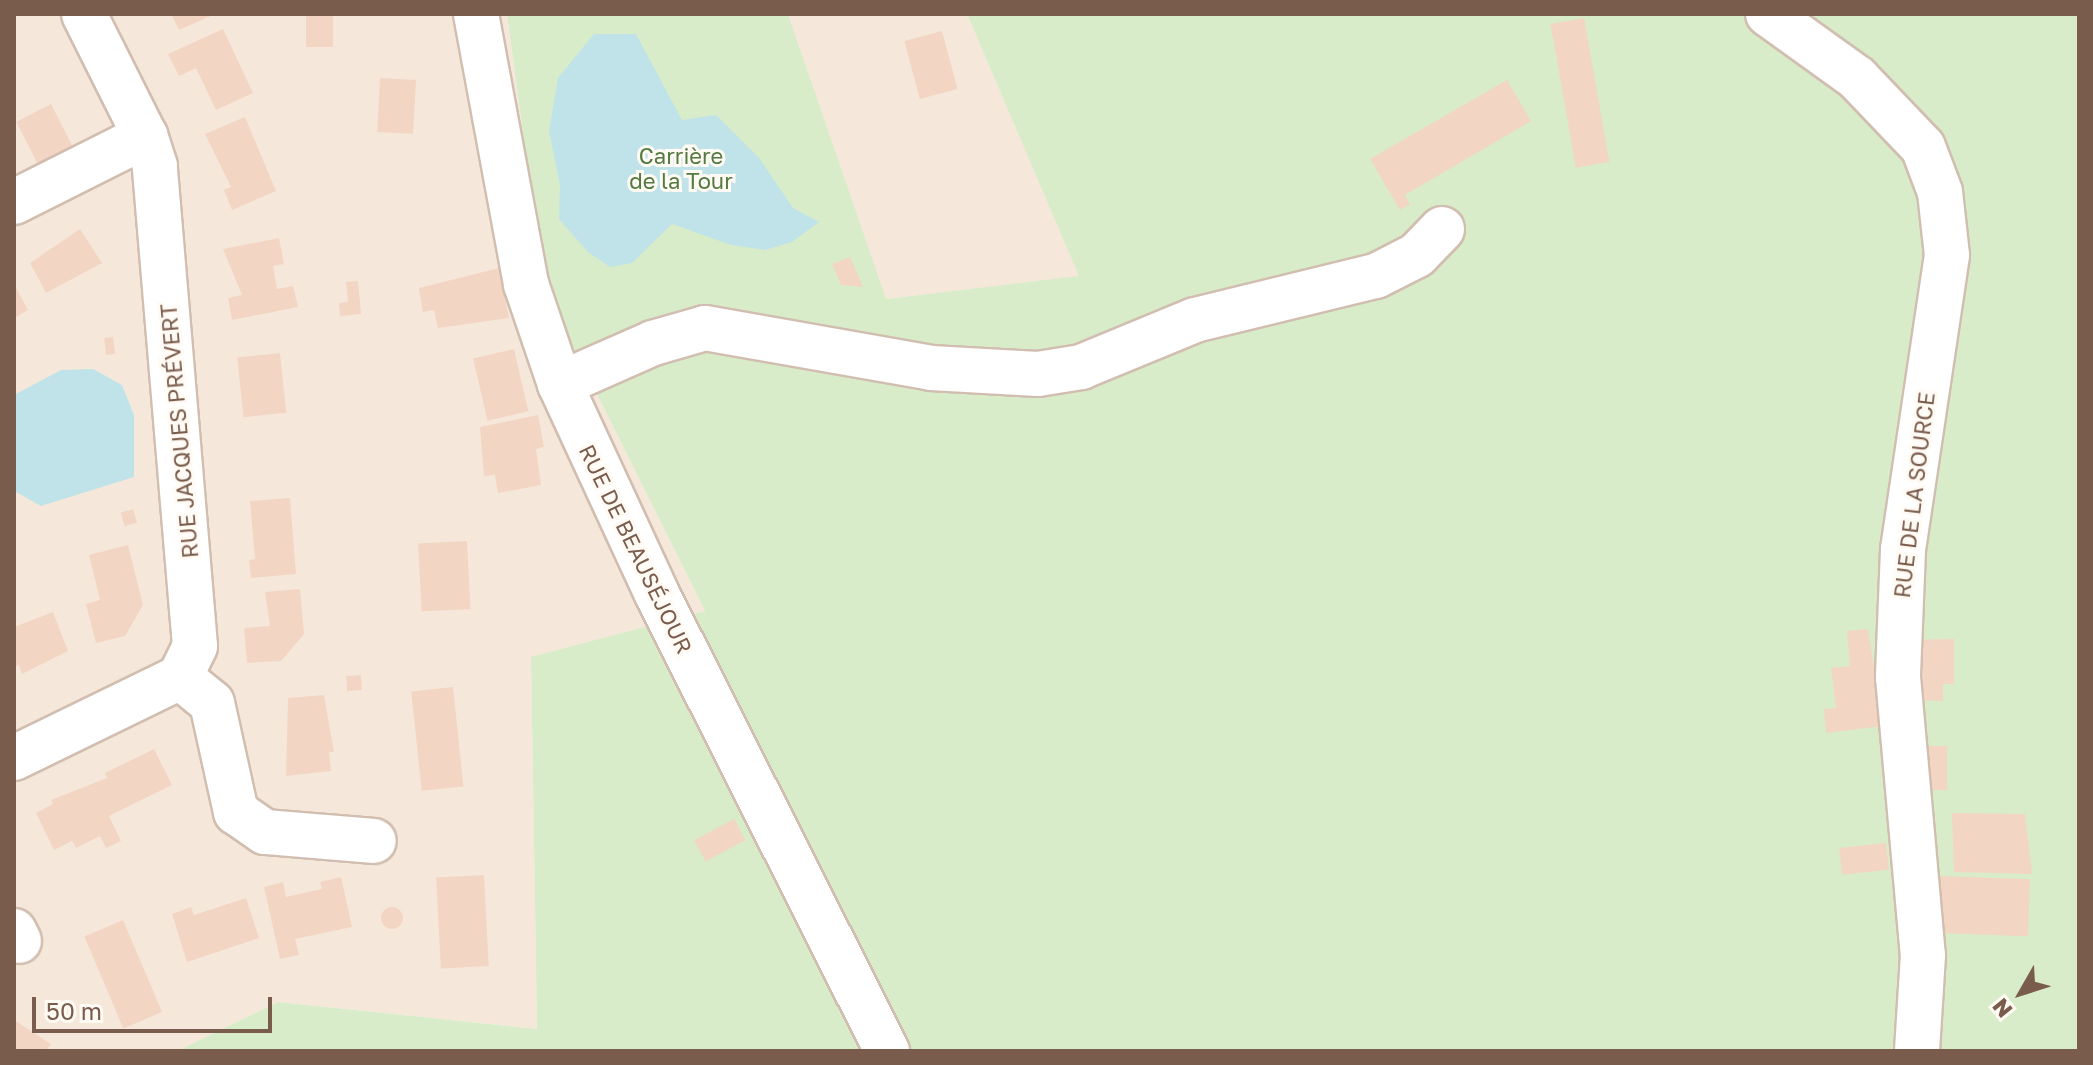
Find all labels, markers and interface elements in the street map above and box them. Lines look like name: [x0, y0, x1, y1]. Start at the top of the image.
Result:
park label: Carrière de la Tour: [629, 142, 733, 194]
street label: RUE JACQUES PRÉVERT: [155, 303, 203, 559]
street label: RUE DE LA SOURCE: [1888, 391, 1940, 599]
street label: RUE DE BEAUSÉJOUR: [574, 440, 698, 658]
north arrow: [1981, 953, 2061, 1033]
scale bar: [36, 981, 276, 1031]
text: N: [1986, 993, 2018, 1023]
text: 50 m: [46, 996, 102, 1025]

